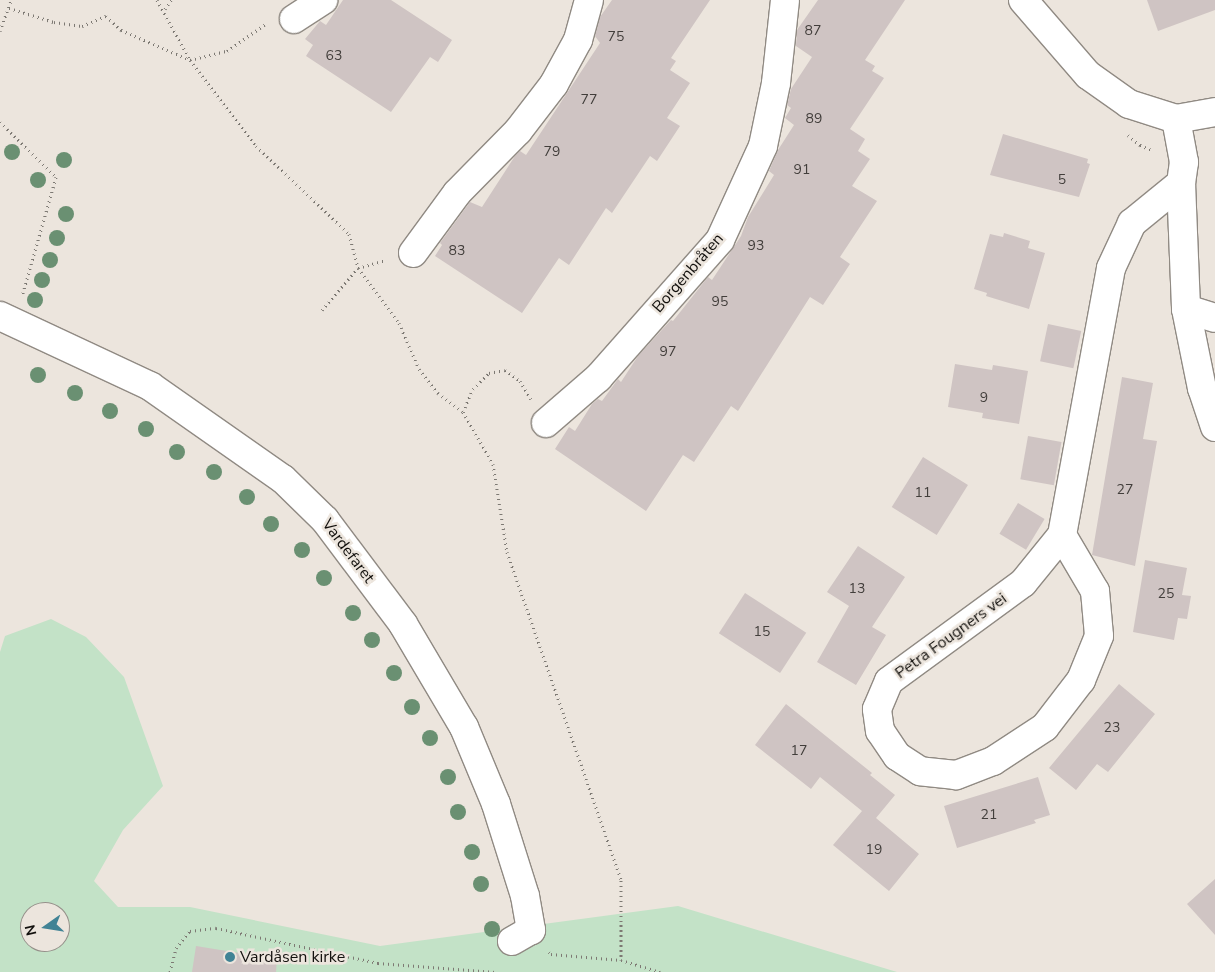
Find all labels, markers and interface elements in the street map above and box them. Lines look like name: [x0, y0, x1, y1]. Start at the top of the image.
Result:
house number: 87: [805, 23, 821, 39]
house number: 75: [608, 29, 624, 45]
house number: 63: [326, 48, 342, 64]
house number: 77: [581, 92, 597, 108]
house number: 89: [806, 111, 822, 127]
house number: 79: [544, 144, 560, 160]
house number: 91: [794, 162, 810, 178]
house number: 5: [1058, 172, 1066, 188]
street label: Borgenbråten: [648, 229, 728, 317]
house number: 93: [748, 238, 764, 254]
house number: 83: [449, 243, 465, 259]
house number: 95: [712, 294, 728, 310]
house number: 97: [660, 344, 676, 360]
house number: 9: [980, 390, 988, 406]
house number: 27: [1117, 482, 1133, 498]
house number: 11: [915, 485, 931, 501]
street label: Vardefaret: [318, 515, 378, 587]
house number: 13: [849, 581, 865, 597]
house number: 25: [1158, 586, 1174, 602]
street label: Petra Fougners vei: [891, 589, 1011, 683]
house number: 15: [754, 624, 770, 640]
house number: 23: [1104, 720, 1120, 736]
house number: 17: [791, 743, 807, 759]
house number: 21: [981, 807, 997, 823]
house number: 19: [866, 842, 882, 858]
north arrow: [20, 902, 70, 952]
text: N: [20, 923, 41, 938]
place label: Vardåsen kirke: [240, 947, 345, 967]
marker: Vardåsen kirke: [224, 951, 236, 963]

